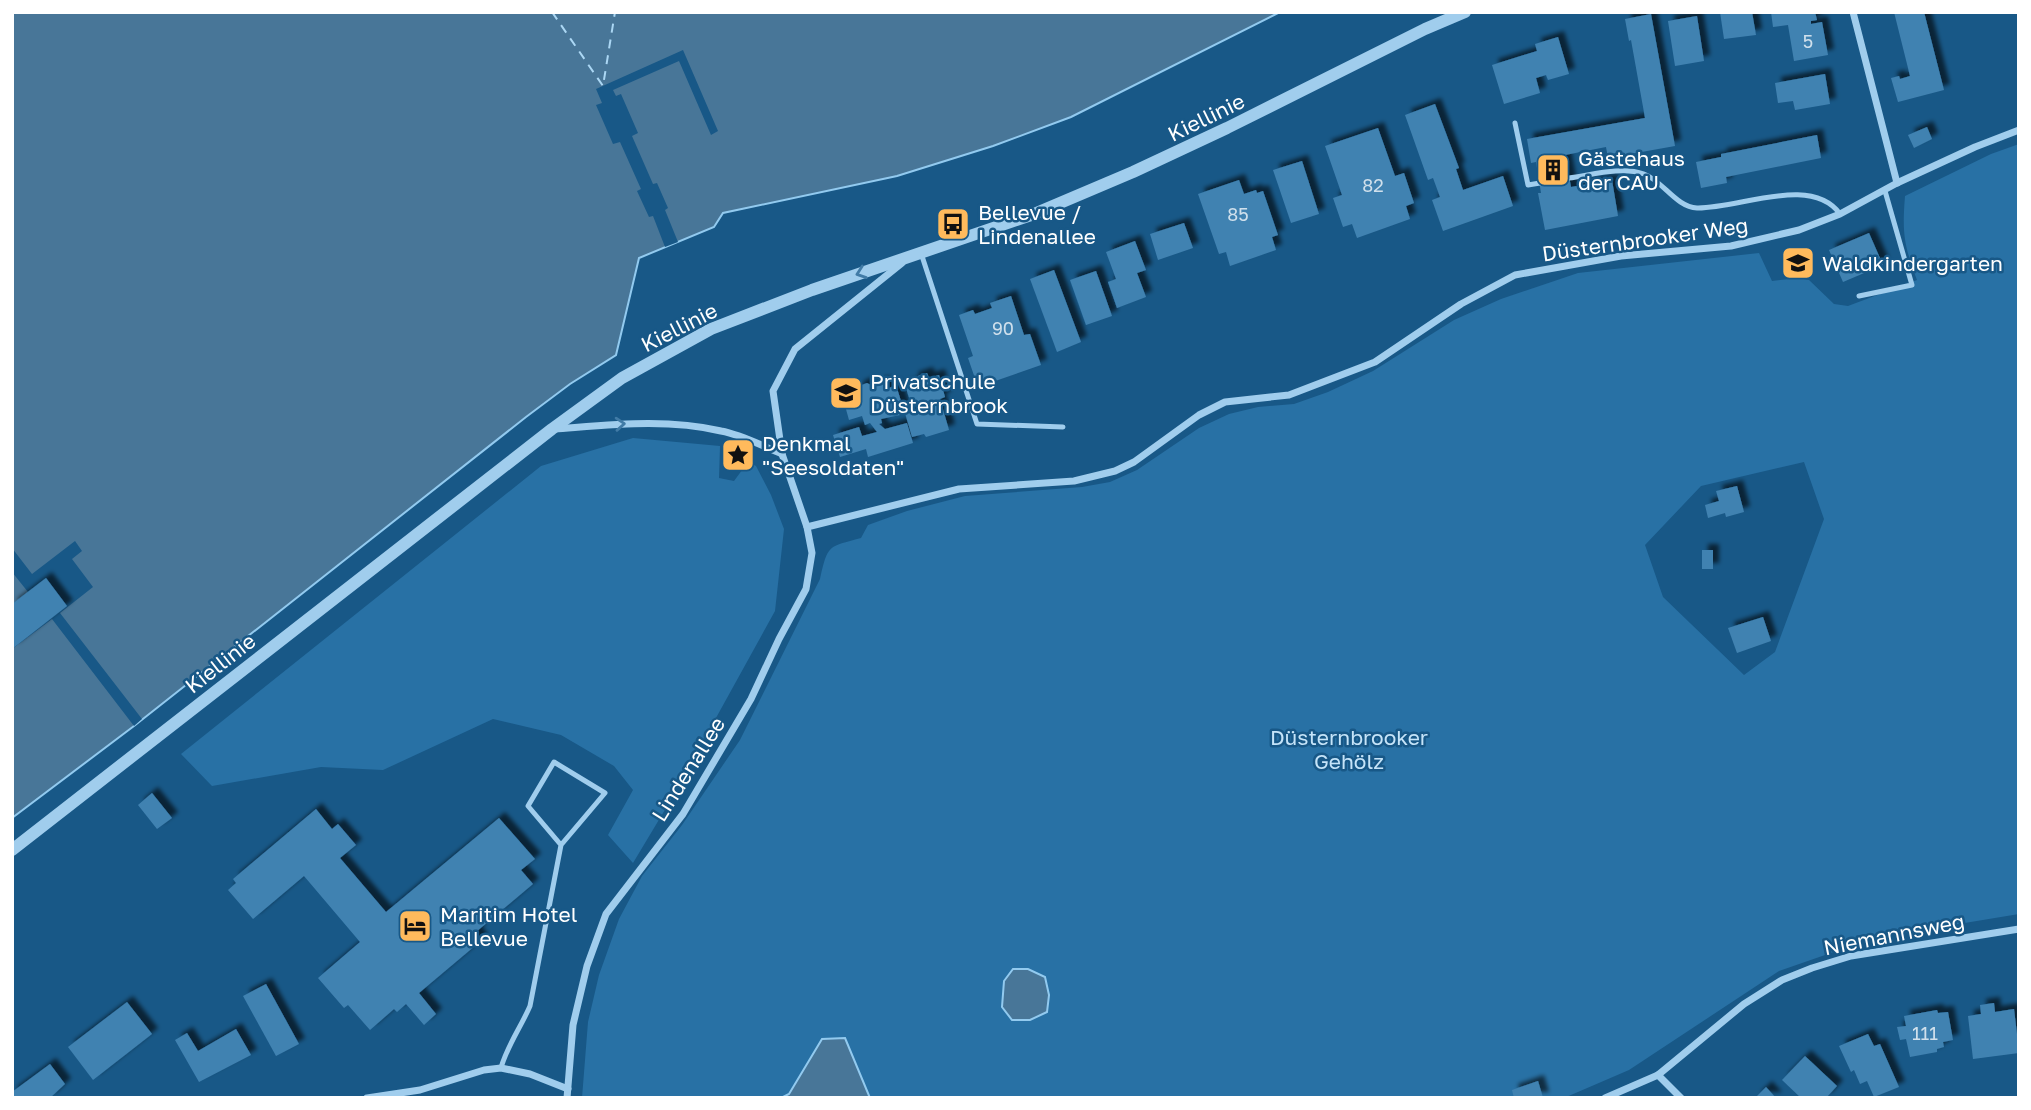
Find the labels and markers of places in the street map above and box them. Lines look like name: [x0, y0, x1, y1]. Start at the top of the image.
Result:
place label: Gästehaus der CAU: [1578, 145, 1685, 195]
building icon: Gästehaus der CAU: [1534, 151, 1572, 189]
place label: Bellevue / Lindenallee: [978, 199, 1096, 249]
bus stop icon: Bellevue / Lindenallee: [934, 205, 972, 243]
school or university icon: Waldkindergarten: [1779, 244, 1817, 282]
place label: Waldkindergarten: [1822, 250, 2003, 276]
place label: Privatschule Düsternbrook: [870, 368, 1008, 418]
school or university icon: Privatschule Düsternbrook: [827, 374, 865, 412]
place label: Denkmal "Seesoldaten": [762, 430, 904, 480]
place icon: Denkmal "Seesoldaten": [719, 436, 757, 474]
place label: Maritim Hotel Bellevue: [440, 901, 577, 951]
hotel icon: Maritim Hotel Bellevue: [396, 907, 434, 945]

